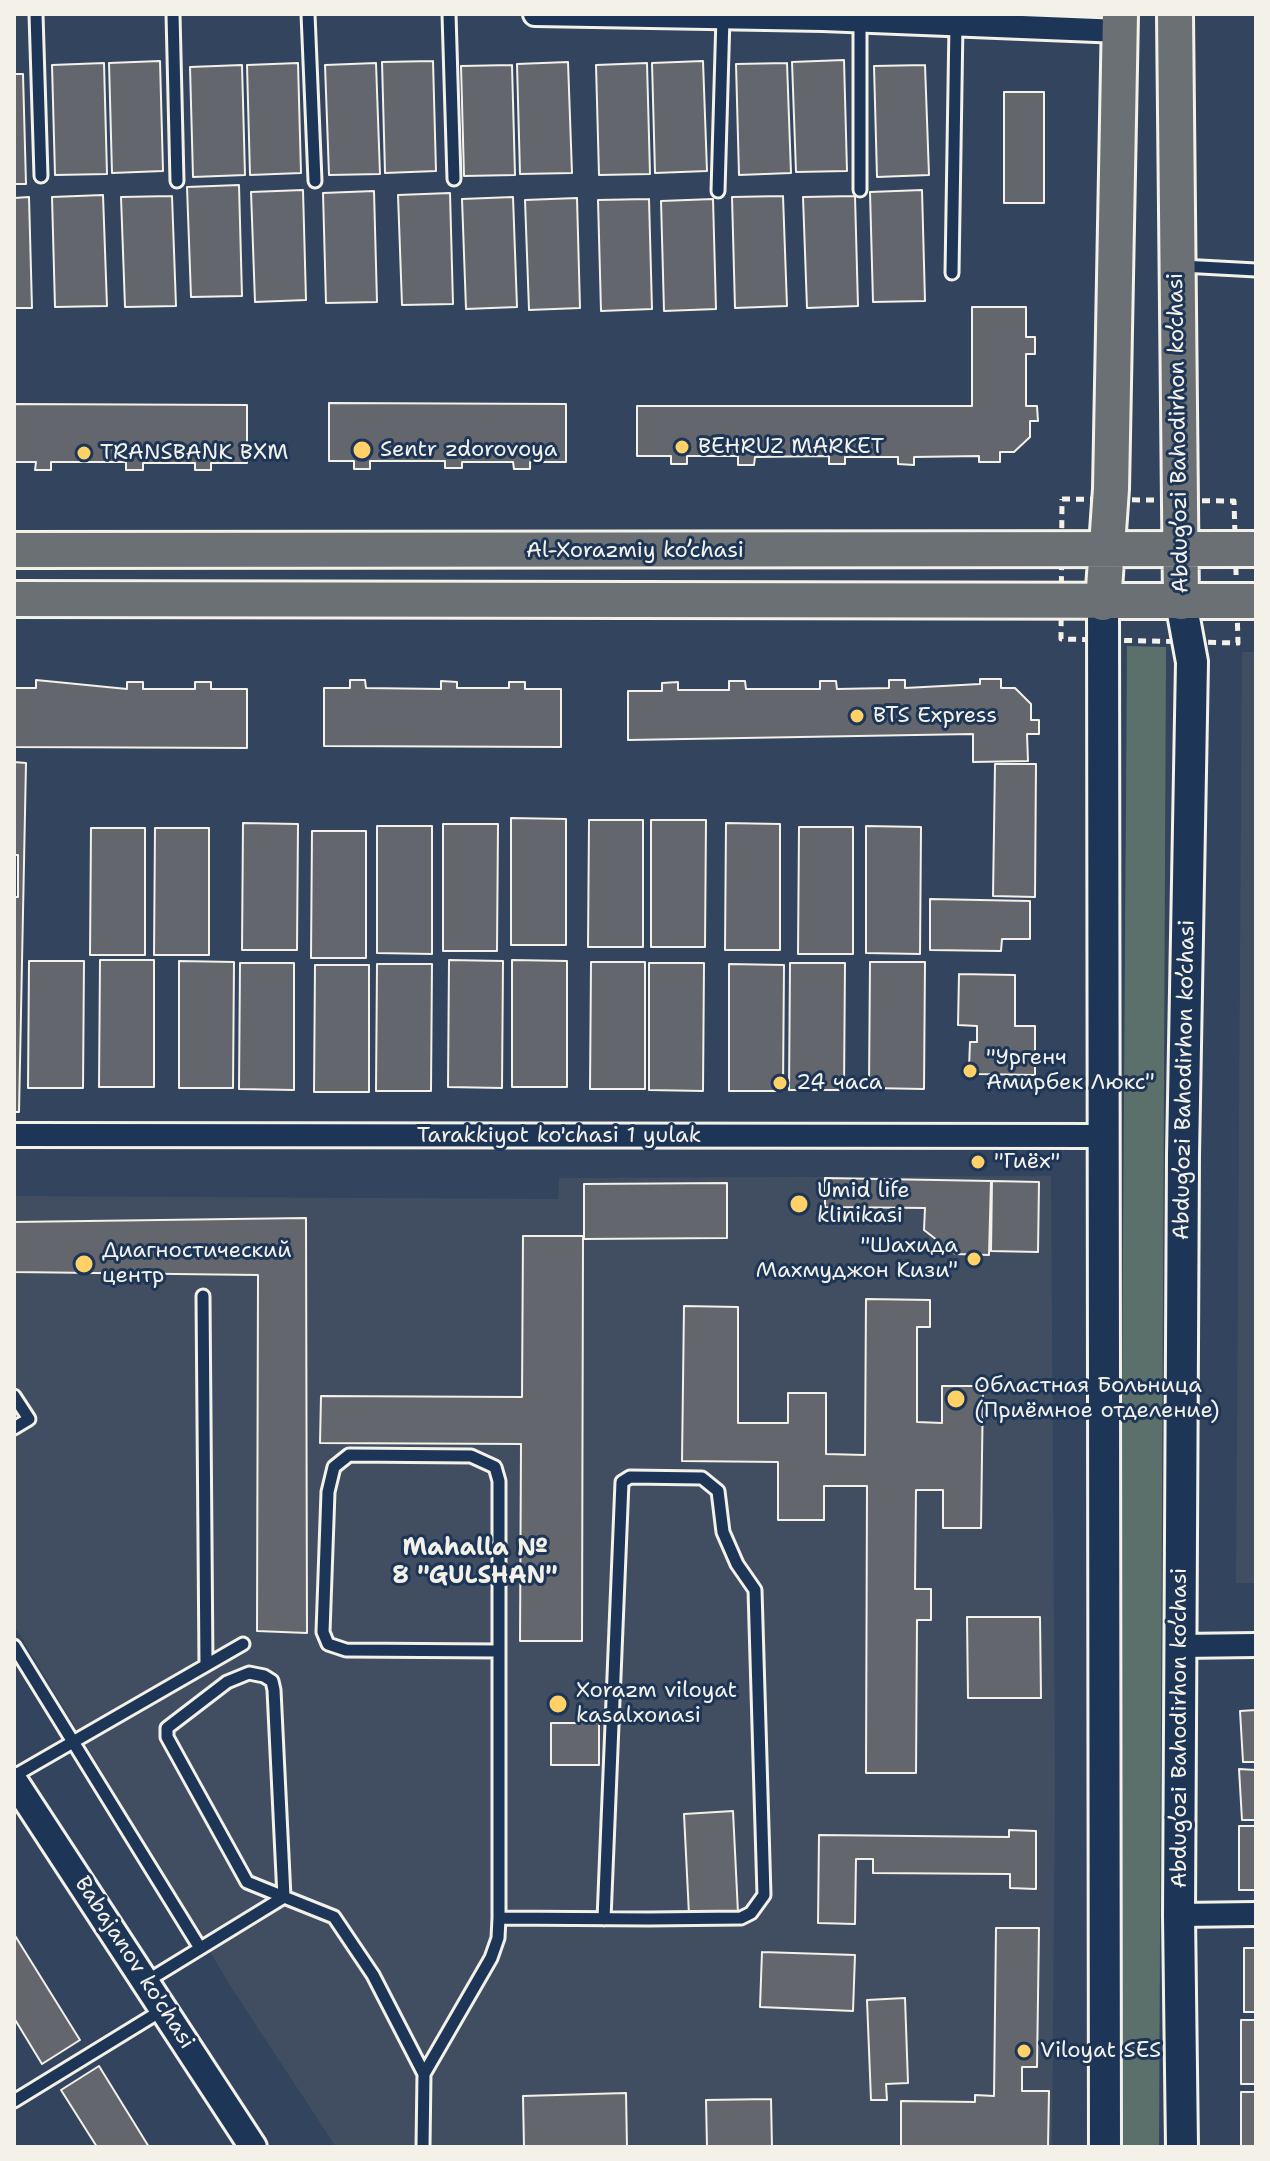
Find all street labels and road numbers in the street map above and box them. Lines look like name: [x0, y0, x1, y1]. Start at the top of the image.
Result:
street label: Abdug’ozi Bahodirhon ko’chasi: [1163, 273, 1195, 593]
street label: Al-Xorazmiy ko’chasi: [526, 538, 744, 564]
street label: Abdug’ozi Bahodirhon ko’chasi: [1169, 920, 1201, 1240]
street label: Tarakkiyot ko'chasi 1 yulak: [417, 1123, 701, 1149]
street label: Abdug’ozi Bahodirhon ko’chasi: [1167, 1568, 1193, 1888]
street label: Babajanov ko'chasi: [68, 1872, 200, 2054]

